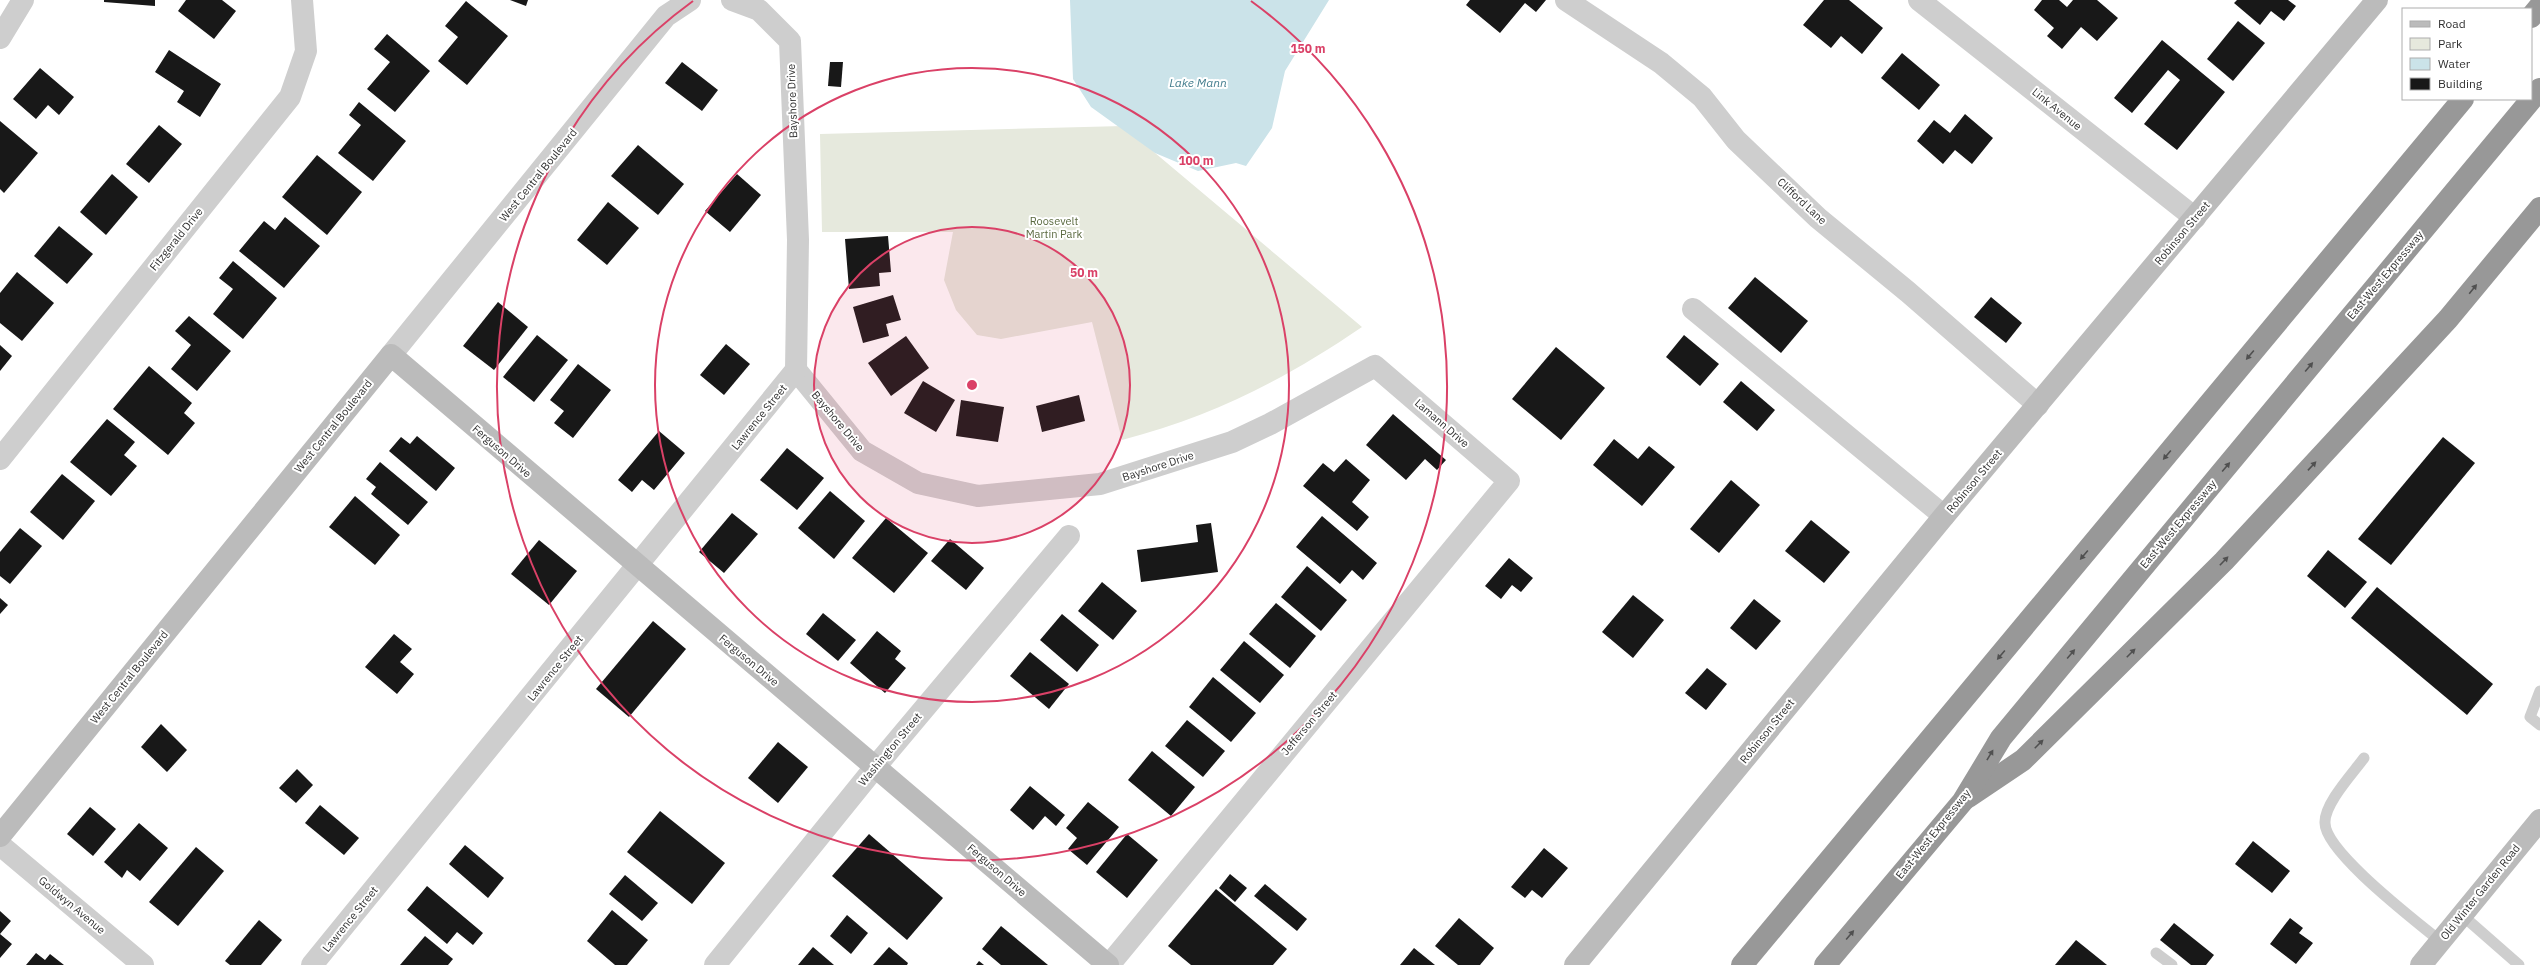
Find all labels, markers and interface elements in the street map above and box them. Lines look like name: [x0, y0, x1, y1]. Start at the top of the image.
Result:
legend: [2402, 8, 2532, 100]
text: Road: [2438, 16, 2466, 31]
text: Park: [2438, 36, 2463, 51]
text: 150 m: [1290, 41, 1326, 56]
text: Water: [2438, 56, 2471, 71]
street label: Bayshore Drive: [784, 64, 800, 138]
water label: Lake Mann: [1169, 75, 1227, 90]
text: Building: [2438, 76, 2483, 91]
street label: Link Avenue: [2029, 85, 2085, 133]
street label: West Central Boulevard: [496, 126, 580, 224]
text: 100 m: [1178, 153, 1214, 168]
street label: Clifford Lane: [1774, 175, 1830, 227]
street label: Robinson Street: [2151, 198, 2213, 268]
street label: Fitzgerald Drive: [146, 205, 206, 273]
park label: Roosevelt Martin Park: [1026, 214, 1083, 241]
street label: East-West Expressway: [2344, 227, 2427, 322]
text: 50 m: [1070, 265, 1098, 280]
one-way arrow: [2469, 284, 2478, 295]
one-way arrow: [2246, 350, 2255, 361]
one-way arrow: [2304, 362, 2313, 373]
street label: West Central Boulevard: [291, 377, 375, 475]
centre of rings: [965, 378, 979, 392]
street label: Lawrence Street: [728, 381, 790, 453]
street label: Bayshore Drive: [809, 388, 867, 454]
street label: Lamann Drive: [1412, 396, 1472, 450]
street label: Ferguson Drive: [470, 422, 534, 480]
street label: Robinson Street: [1943, 446, 2005, 516]
street label: Bayshore Drive: [1120, 448, 1196, 484]
one-way arrow: [2163, 450, 2172, 461]
one-way arrow: [2307, 461, 2317, 471]
one-way arrow: [2221, 462, 2230, 473]
street label: East-West Expressway: [2137, 476, 2220, 571]
one-way arrow: [2079, 550, 2088, 560]
one-way arrow: [2219, 556, 2228, 566]
street label: West Central Boulevard: [87, 628, 171, 726]
street label: Ferguson Drive: [716, 631, 782, 689]
street label: Lawrence Street: [524, 632, 586, 704]
one-way arrow: [2066, 648, 2075, 659]
one-way arrow: [2126, 648, 2136, 658]
one-way arrow: [1996, 650, 2005, 660]
street label: Jefferson Street: [1278, 688, 1340, 758]
street label: Robinson Street: [1737, 696, 1797, 766]
street label: Washington Street: [855, 710, 925, 788]
one-way arrow: [2034, 739, 2044, 749]
one-way arrow: [1987, 749, 1994, 761]
street label: East-West Expressway: [1892, 786, 1974, 882]
street label: Ferguson Drive: [965, 841, 1029, 899]
street label: Old Winter Garden Road: [2437, 841, 2523, 943]
street label: Goldwyn Avenue: [36, 873, 108, 937]
street label: Lawrence Street: [319, 883, 381, 955]
one-way arrow: [1845, 930, 1854, 941]

